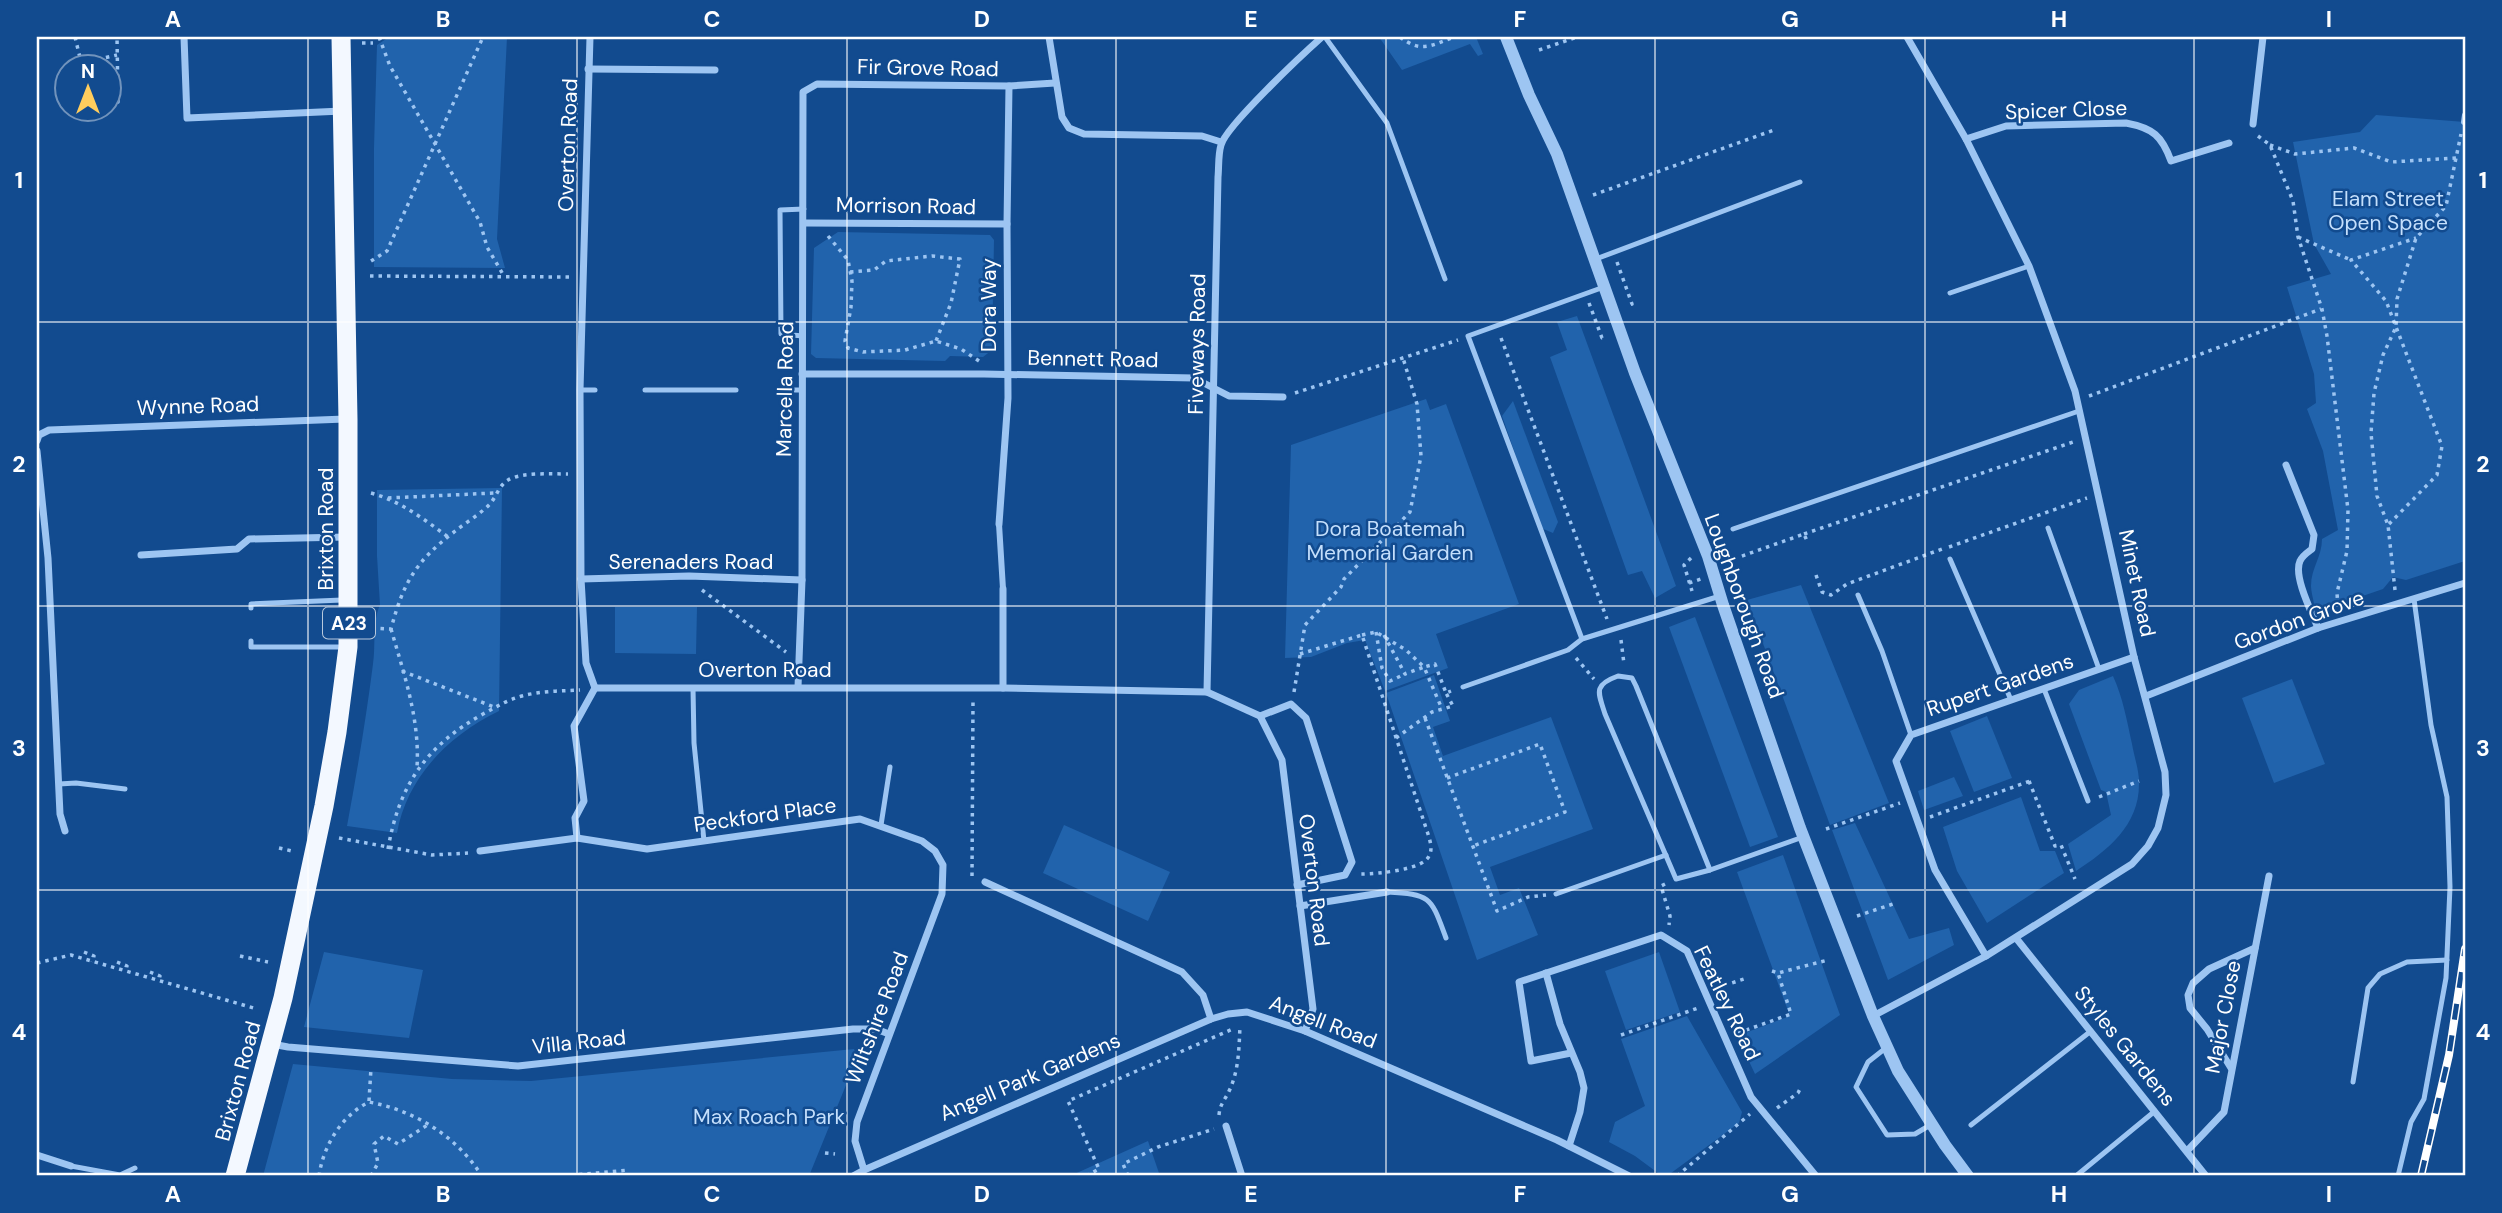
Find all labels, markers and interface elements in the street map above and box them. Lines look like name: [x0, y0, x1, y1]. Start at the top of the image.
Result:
text: A: [165, 4, 181, 34]
text: B: [436, 4, 450, 34]
text: C: [704, 4, 720, 34]
text: D: [974, 4, 990, 34]
text: E: [1244, 4, 1258, 34]
text: F: [1514, 4, 1527, 34]
text: G: [1781, 4, 1799, 34]
text: H: [2051, 4, 2067, 34]
text: I: [2326, 4, 2332, 34]
north arrow: [52, 52, 122, 122]
street label: Fir Grove Road: [857, 53, 999, 83]
text: N: [81, 59, 95, 84]
street label: Overton Road: [552, 78, 584, 212]
street label: Spicer Close: [2004, 94, 2128, 126]
text: 1: [15, 165, 23, 195]
text: 1: [2479, 165, 2487, 195]
park label: Elam Street Open Space: [2328, 185, 2448, 237]
street label: Morrison Road: [836, 191, 976, 221]
street label: Dora Way: [975, 258, 1003, 352]
street label: Fiveways Road: [1182, 273, 1212, 415]
street label: Marcella Road: [770, 321, 800, 457]
street label: Bennett Road: [1027, 344, 1159, 374]
street label: Wynne Road: [136, 390, 260, 422]
text: 2: [12, 449, 26, 479]
text: 2: [2476, 449, 2490, 479]
street label: Brixton Road: [312, 468, 340, 590]
street label: Loughborough Road: [1698, 510, 1790, 702]
park label: Dora Boatemah Memorial Garden: [1306, 515, 1474, 567]
street label: Minet Road: [2112, 527, 2162, 639]
street label: Serenaders Road: [609, 548, 773, 576]
street label: Gordon Grove: [2230, 583, 2368, 657]
road number: A23: [323, 608, 375, 638]
street label: Rupert Gardens: [1923, 647, 2077, 723]
street label: Overton Road: [698, 656, 832, 684]
text: 3: [12, 733, 26, 763]
text: 3: [2476, 733, 2490, 763]
street label: Peckford Place: [692, 791, 838, 839]
street label: Overton Road: [1292, 812, 1336, 948]
street label: Featley Road: [1687, 941, 1767, 1065]
street label: Wiltshire Road: [839, 948, 915, 1088]
street label: Major Close: [2198, 958, 2248, 1076]
street label: Styles Gardens: [2068, 980, 2182, 1112]
street label: Angell Road: [1265, 989, 1381, 1055]
text: 4: [12, 1017, 27, 1047]
text: 4: [2476, 1017, 2491, 1047]
street label: Brixton Road: [209, 1018, 267, 1144]
street label: Villa Road: [531, 1023, 627, 1061]
street label: Angell Park Gardens: [935, 1026, 1125, 1128]
park label: Max Roach Park: [693, 1103, 845, 1131]
text: A: [165, 1179, 181, 1209]
text: B: [436, 1179, 450, 1209]
text: C: [704, 1179, 720, 1209]
text: D: [974, 1179, 990, 1209]
text: E: [1244, 1179, 1258, 1209]
text: F: [1514, 1179, 1527, 1209]
text: G: [1781, 1179, 1799, 1209]
text: H: [2051, 1179, 2067, 1209]
text: I: [2326, 1179, 2332, 1209]

